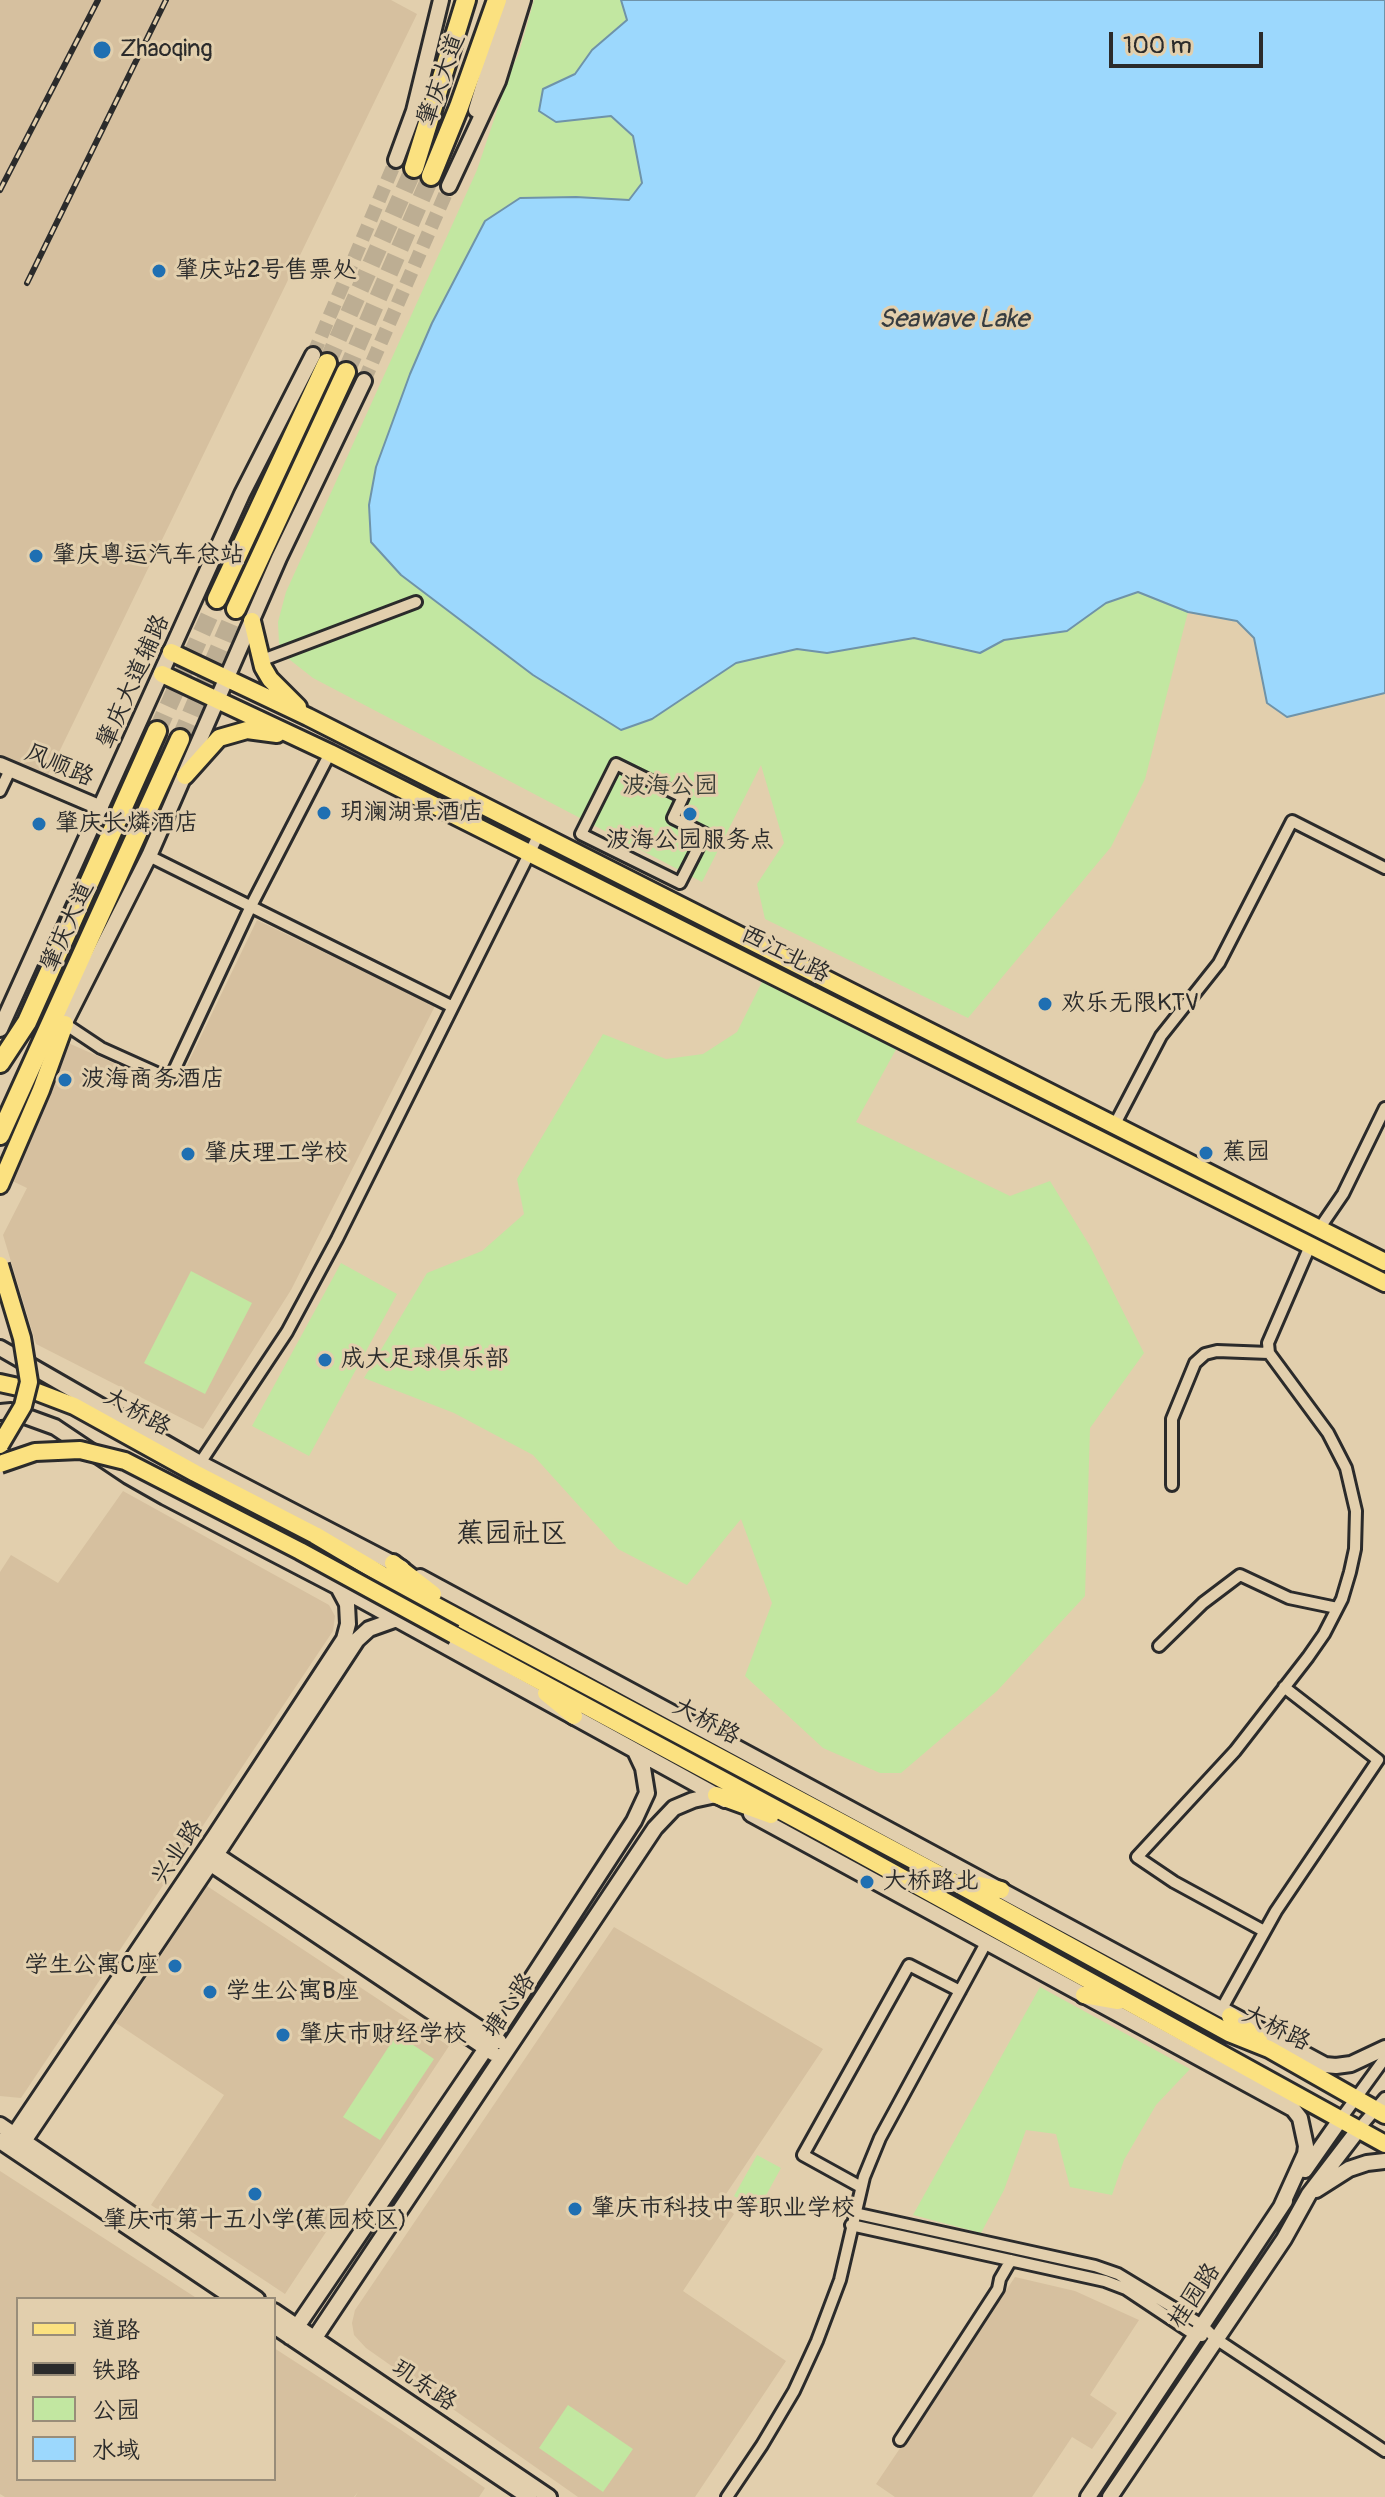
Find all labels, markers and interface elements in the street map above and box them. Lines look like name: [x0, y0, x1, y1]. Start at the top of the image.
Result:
scale bar: [1113, 16, 1267, 66]
street label: 肇庆大道: [412, 30, 472, 130]
text: 100 m: [1123, 31, 1192, 60]
place label: Zhaoqing: [120, 36, 213, 64]
marker: Zhaoqing: [91, 39, 113, 61]
place label: 肇庆站2号售票处: [175, 257, 356, 285]
marker: 肇庆站2号售票处: [150, 262, 168, 280]
water label: Seawave Lake: [879, 304, 1029, 336]
place label: 肇庆粤运汽车总站: [52, 542, 244, 570]
marker: 肇庆粤运汽车总站: [27, 547, 45, 565]
street label: 肇庆大道辅路: [92, 610, 176, 754]
street label: 风顺路: [20, 739, 98, 793]
park label: 波海公园: [622, 773, 718, 801]
place label: 玥澜湖景酒店: [340, 799, 484, 827]
marker: 玥澜湖景酒店: [315, 804, 333, 822]
marker: 波海公园服务点: [681, 805, 699, 823]
place label: 肇庆长燐酒店: [55, 810, 199, 838]
marker: 肇庆长燐酒店: [30, 815, 48, 833]
place label: 波海公园服务点: [606, 827, 774, 855]
street label: 肇庆大道: [35, 877, 101, 977]
street label: 西江北路: [736, 920, 834, 990]
place label: 欢乐无限KTV: [1061, 990, 1199, 1018]
marker: 欢乐无限KTV: [1036, 995, 1054, 1013]
place label: 波海商务酒店: [81, 1066, 225, 1094]
marker: 波海商务酒店: [56, 1071, 74, 1089]
place label: 蕉园: [1222, 1139, 1270, 1167]
place label: 肇庆理工学校: [204, 1140, 348, 1168]
marker: 蕉园: [1197, 1144, 1215, 1162]
marker: 肇庆理工学校: [179, 1145, 197, 1163]
place label: 成大足球俱乐部: [341, 1346, 509, 1374]
marker: 成大足球俱乐部: [316, 1351, 334, 1369]
street label: 大桥路: [99, 1383, 175, 1443]
district label: 蕉园社区: [456, 1518, 568, 1552]
street label: 大桥路: [667, 1692, 745, 1752]
street label: 兴业路: [146, 1815, 210, 1891]
place label: 大桥路北: [883, 1868, 979, 1896]
marker: 大桥路北: [858, 1873, 876, 1891]
place label: 学生公寓C座: [24, 1952, 159, 1980]
marker: 学生公寓C座: [166, 1957, 184, 1975]
street label: 塘心路: [478, 1968, 542, 2044]
place label: 学生公寓B座: [226, 1978, 360, 2006]
marker: 学生公寓B座: [201, 1983, 219, 2001]
street label: 大桥路: [1237, 2000, 1315, 2058]
place label: 肇庆市财经学校: [299, 2021, 467, 2049]
marker: 肇庆市财经学校: [274, 2026, 292, 2044]
marker: 肇庆市第十五小学(蕉园校区): [246, 2185, 264, 2203]
place label: 肇庆市科技中等职业学校: [591, 2195, 855, 2223]
marker: 肇庆市科技中等职业学校: [566, 2200, 584, 2218]
place label: 肇庆市第十五小学(蕉园校区): [103, 2207, 407, 2235]
street label: 桂园路: [1163, 2258, 1227, 2334]
legend: [16, 2297, 276, 2481]
text: 道路: [92, 2316, 140, 2345]
street label: 玑东路: [386, 2354, 462, 2418]
text: 铁路: [92, 2356, 140, 2385]
text: 公园: [92, 2396, 140, 2425]
text: 水域: [92, 2436, 140, 2465]

